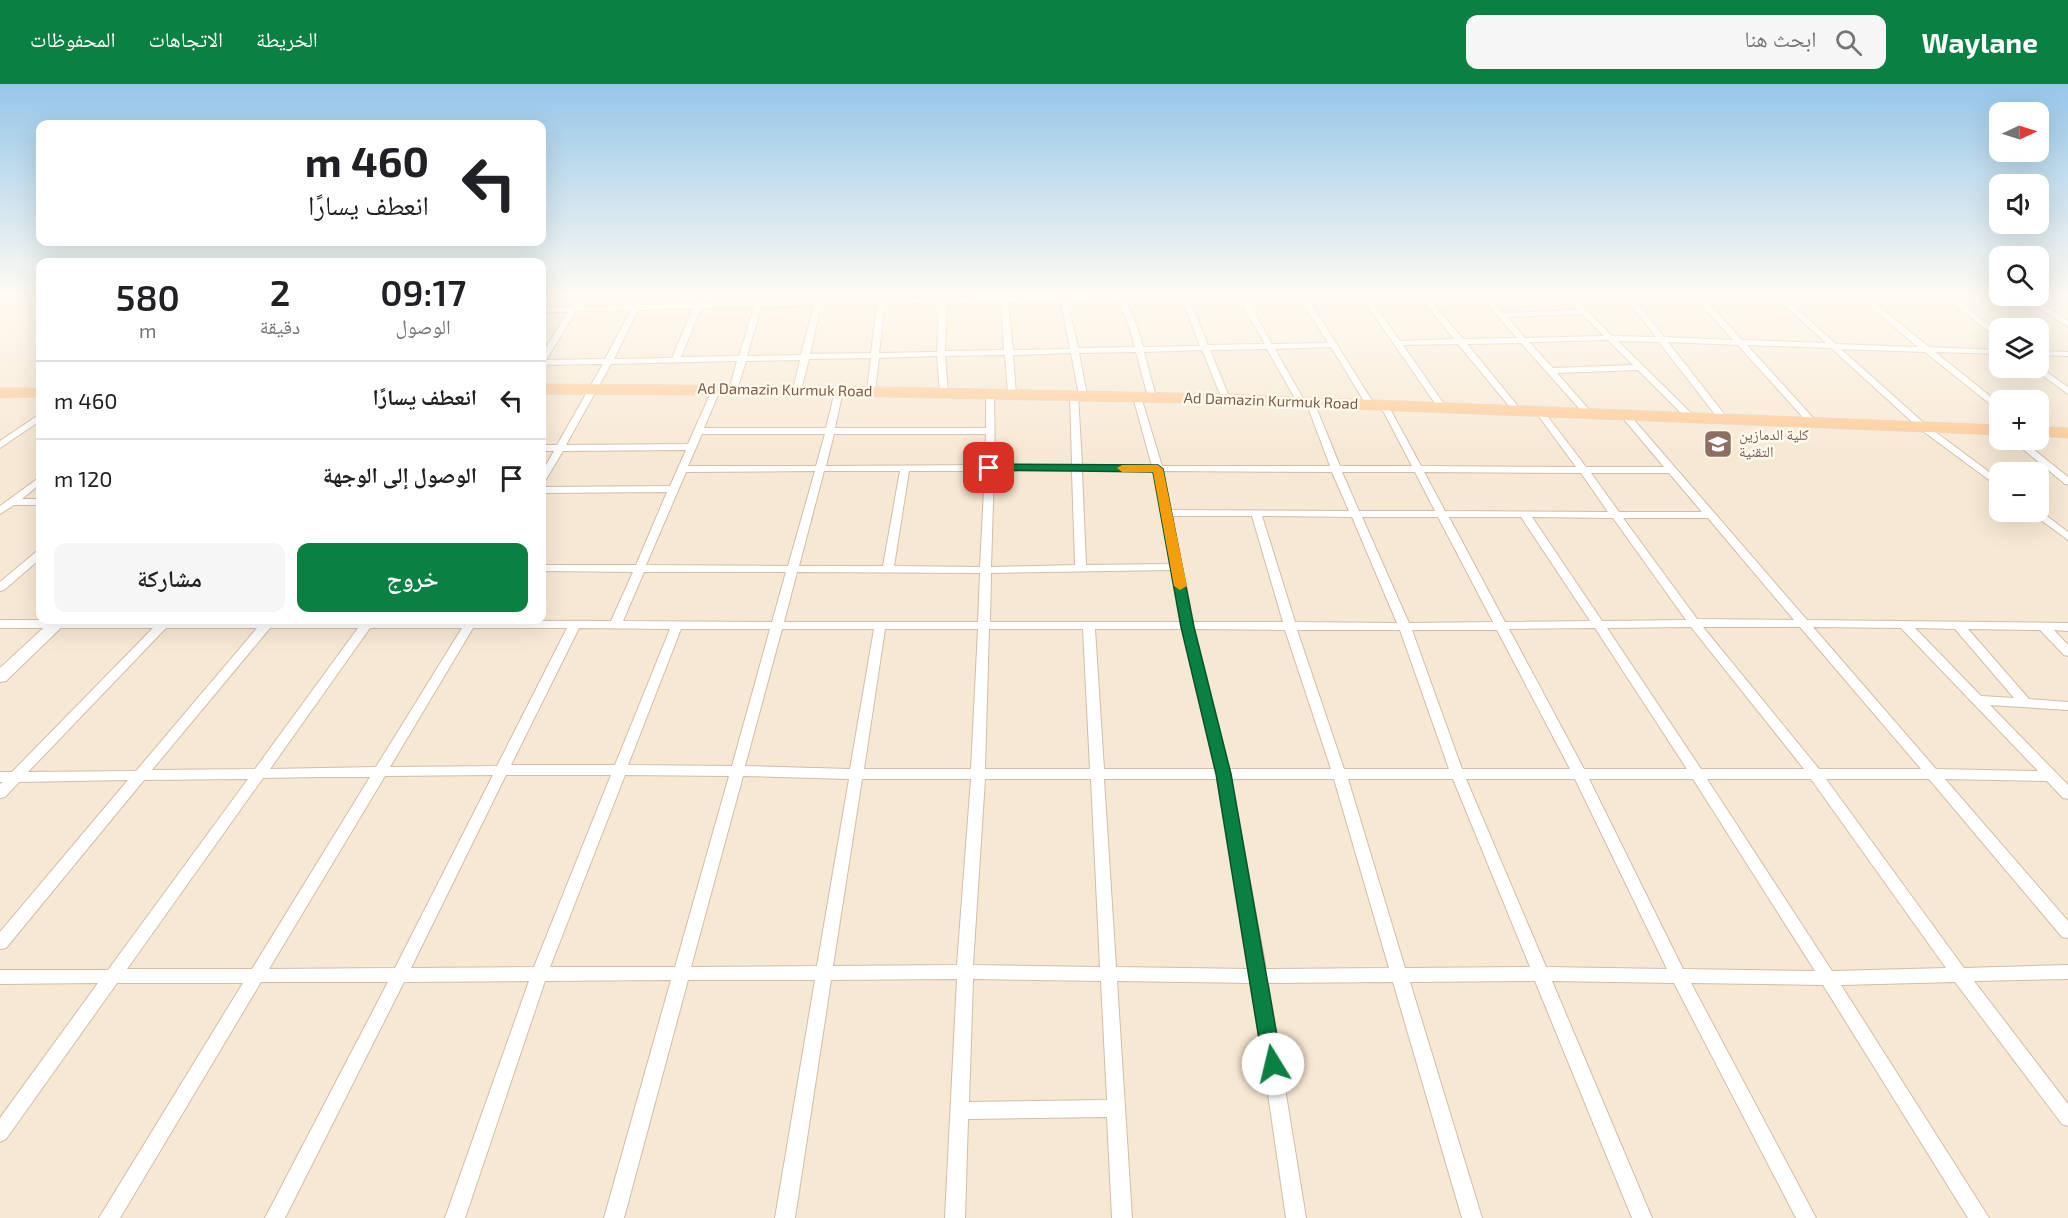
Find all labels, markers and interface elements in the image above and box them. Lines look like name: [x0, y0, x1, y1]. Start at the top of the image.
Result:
search box: [1466, 15, 1886, 69]
text: ابحث هنا: [1745, 25, 1817, 51]
text: Waylane: [1922, 25, 2038, 59]
text: المحفوظات: [30, 26, 115, 51]
text: الاتجاهات: [148, 26, 223, 51]
text: الخريطة: [256, 26, 318, 51]
icon: search: [1832, 26, 1865, 59]
north arrow: [1989, 102, 2049, 162]
map controls: [1989, 102, 2049, 522]
text: 460 m: [305, 135, 429, 185]
icon: left: [450, 144, 528, 222]
button: sound: [1989, 174, 2049, 234]
text: انعطف يسارًا: [308, 188, 429, 220]
button: search: [1989, 246, 2049, 306]
text: 2: [270, 270, 290, 313]
text: 09:17: [380, 270, 466, 313]
text: 580: [116, 275, 180, 318]
text: دقيقة: [260, 314, 300, 338]
text: الوصول: [396, 314, 451, 338]
text: m: [139, 318, 157, 342]
button: layers: [1989, 318, 2049, 378]
street label: Ad Damazin Kurmuk Road: [698, 378, 873, 400]
text: انعطف يسارًا: [372, 383, 477, 409]
icon: left: [495, 384, 528, 417]
text: 460 m: [54, 387, 118, 413]
street label: Ad Damazin Kurmuk Road: [1183, 388, 1359, 412]
button: +: [1989, 390, 2049, 450]
place label: كلية الدمازين التقنية: [1739, 425, 1809, 460]
school or university icon: كلية الدمازين التقنية: [1702, 428, 1734, 460]
pin: [963, 442, 1014, 493]
icon: arrive: [972, 451, 1005, 484]
text: الوصول إلى الوجهة: [323, 461, 477, 487]
icon: arrive: [495, 462, 528, 495]
button: −: [1989, 462, 2049, 522]
text: 120 m: [54, 465, 113, 491]
button: مشاركة: [54, 543, 285, 612]
button: خروج: [297, 543, 528, 612]
position arrow: [1241, 1032, 1305, 1096]

